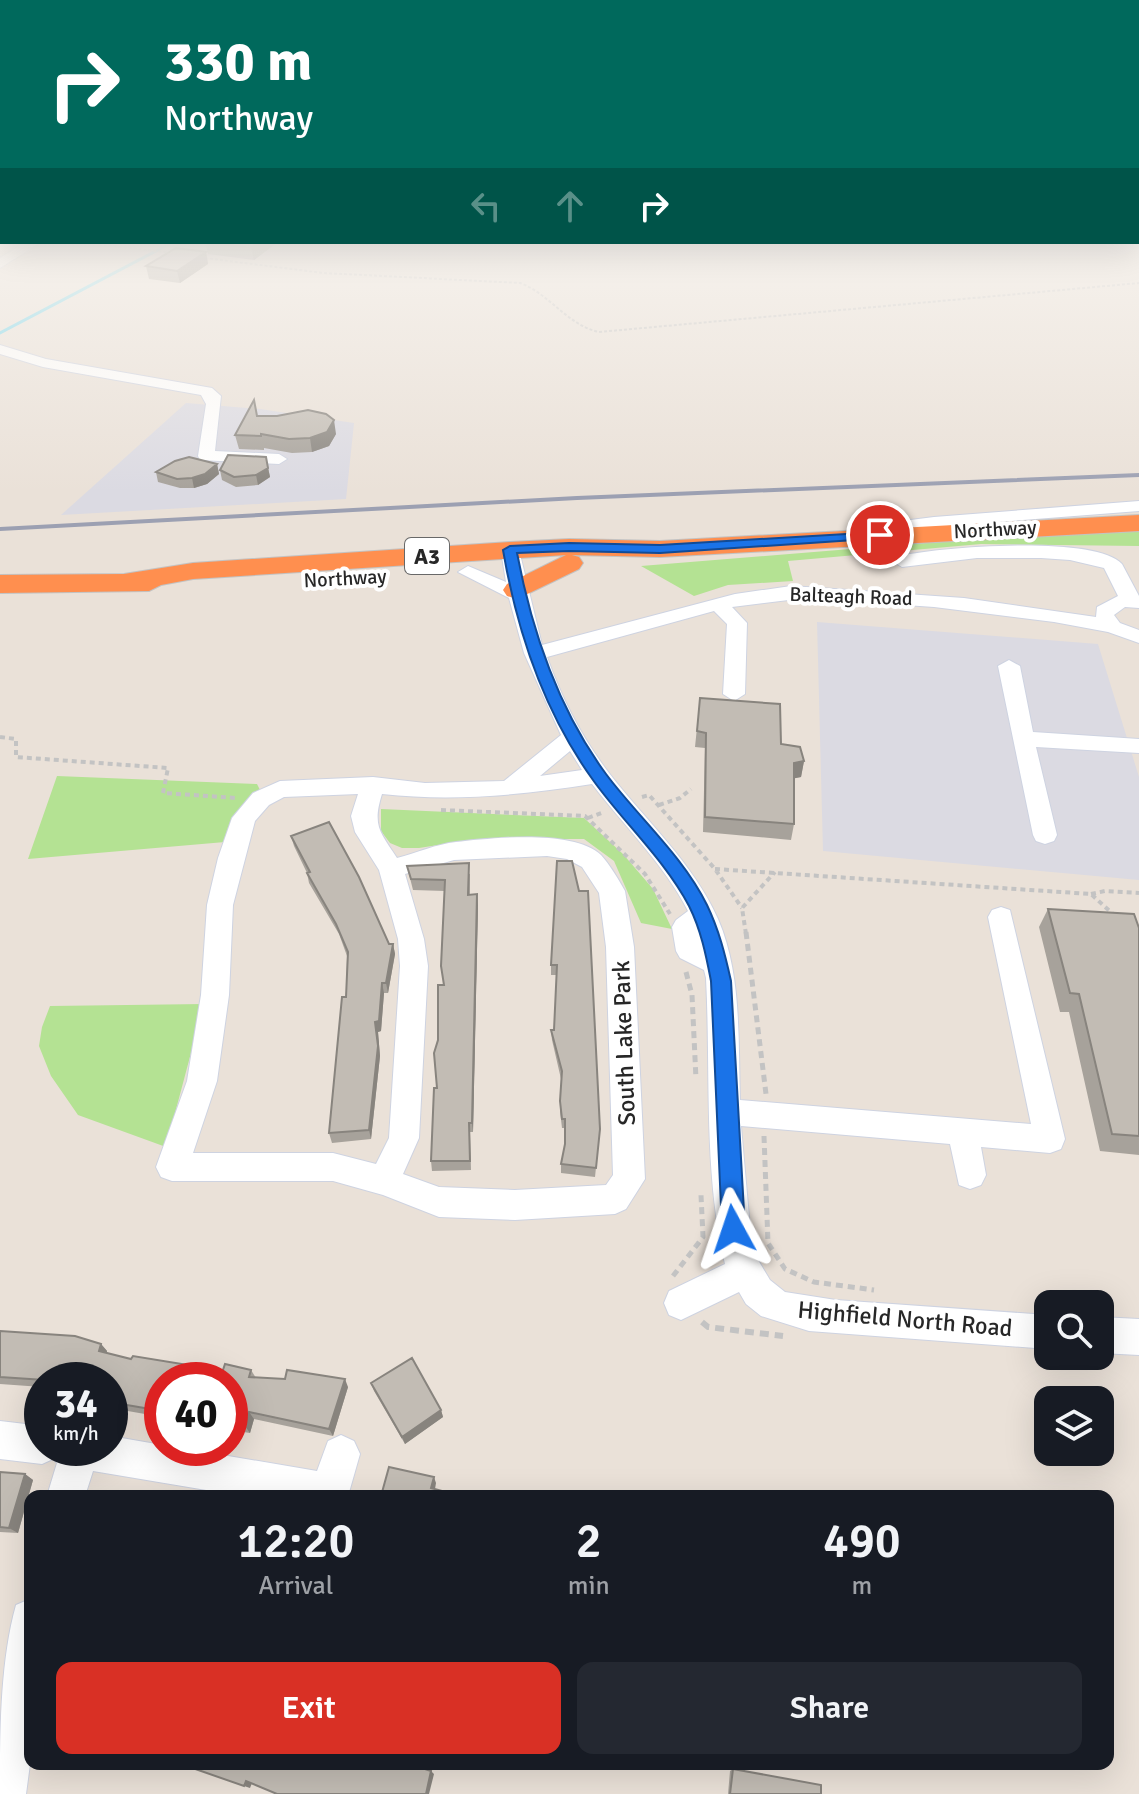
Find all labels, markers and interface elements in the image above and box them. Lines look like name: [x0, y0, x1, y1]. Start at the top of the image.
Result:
text: 330 m: [164, 27, 312, 96]
icon: right: [32, 32, 136, 136]
text: Northway: [164, 96, 313, 141]
icon: left: [464, 184, 508, 228]
icon: ahead: [548, 184, 592, 228]
icon: right: [632, 184, 676, 228]
pin: [846, 501, 914, 569]
icon: arrive: [858, 513, 902, 557]
street label: Northway: [953, 515, 1038, 544]
road number: A3: [405, 538, 449, 574]
street label: Northway: [303, 564, 388, 593]
street label: Balteagh Road: [789, 582, 913, 611]
street label: South Lake Park: [606, 960, 642, 1126]
position arrow: [691, 1187, 775, 1271]
map controls: [1034, 1290, 1114, 1466]
button: search: [1034, 1290, 1114, 1370]
street label: Highfield North Road: [796, 1295, 1014, 1343]
speed limit sign: 40: [144, 1362, 248, 1466]
text: 34: [54, 1379, 98, 1429]
button: layers: [1034, 1386, 1114, 1466]
text: km/h: [53, 1421, 99, 1446]
text: 12:20: [237, 1512, 354, 1571]
text: 2: [576, 1512, 602, 1571]
text: 490: [823, 1512, 901, 1571]
text: Arrival: [258, 1570, 333, 1602]
text: min: [568, 1570, 610, 1602]
text: m: [851, 1570, 872, 1602]
button: Exit: [56, 1662, 561, 1754]
button: Share: [577, 1662, 1082, 1754]

